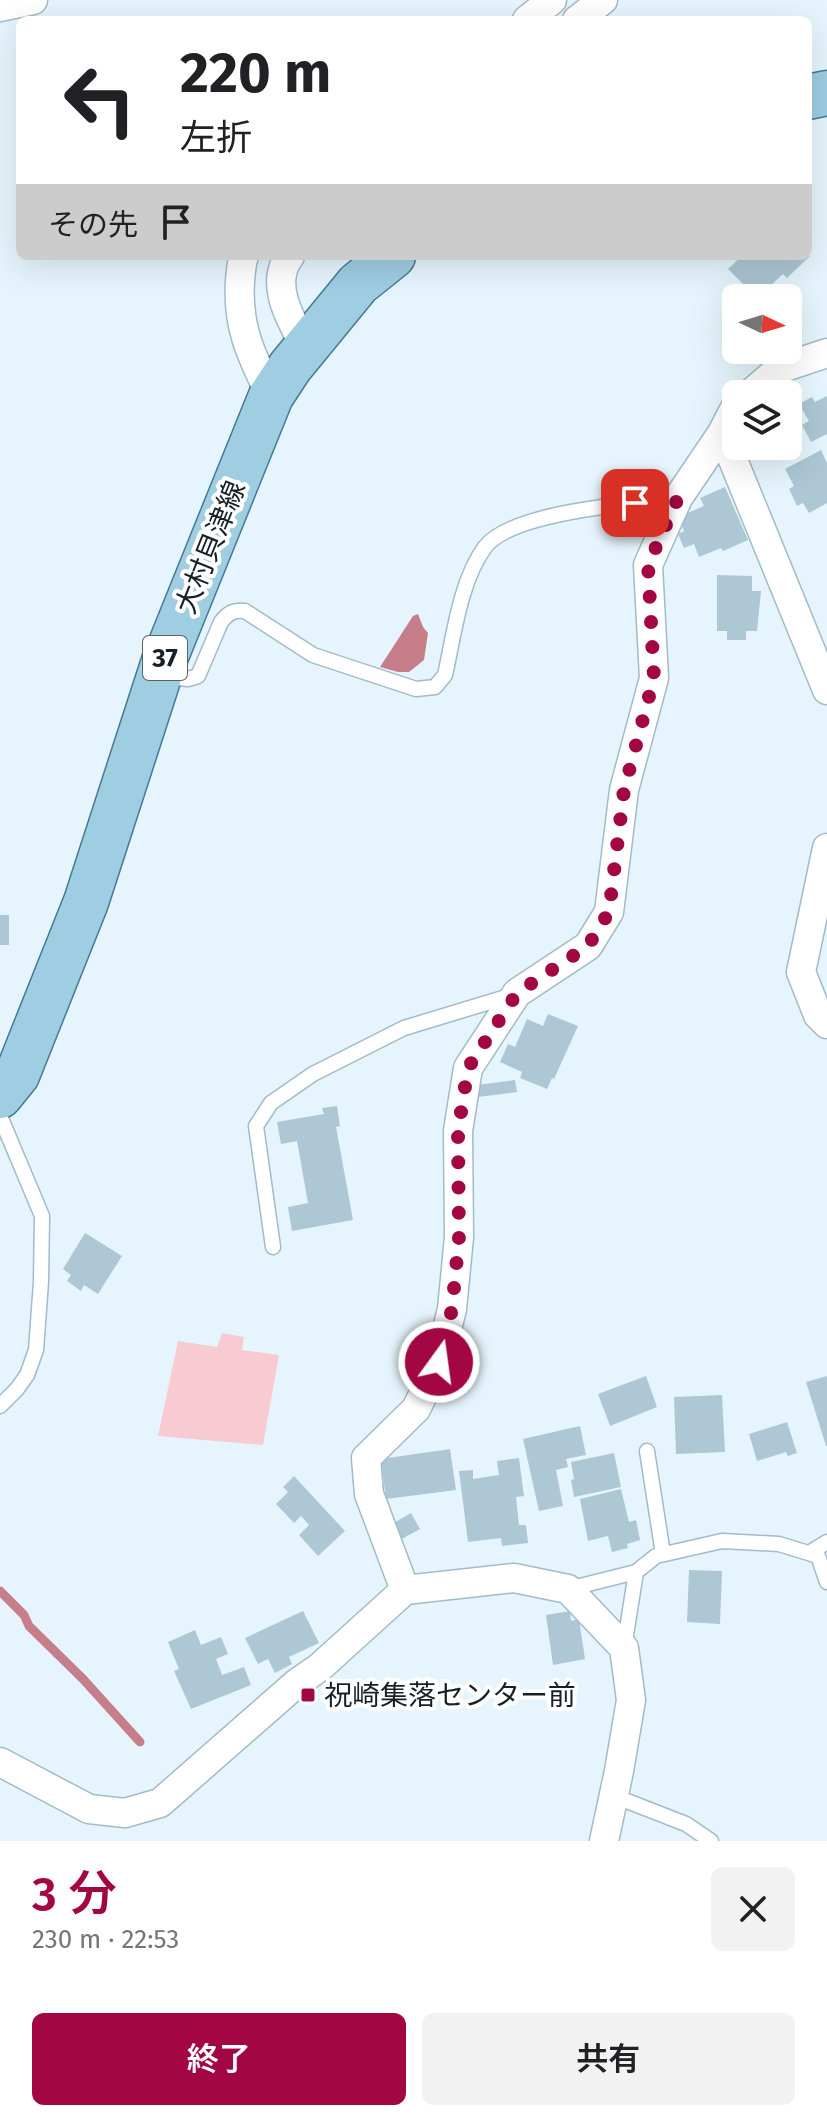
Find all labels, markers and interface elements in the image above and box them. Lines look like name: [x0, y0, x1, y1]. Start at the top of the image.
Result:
text: 220 m: [180, 40, 331, 107]
icon: left: [48, 48, 152, 152]
text: 左折: [180, 116, 252, 160]
icon: arrive: [154, 200, 198, 244]
text: その先: [48, 207, 138, 243]
north arrow: [722, 284, 802, 364]
map controls: [722, 284, 802, 460]
button: layers: [722, 380, 802, 460]
pin: [601, 469, 669, 537]
street label: 大村貝津線: [169, 476, 252, 618]
icon: arrive: [613, 481, 657, 525]
road number: 37: [143, 636, 187, 680]
position arrow: [397, 1320, 481, 1404]
place label: 祝崎集落センター前: [324, 1679, 576, 1712]
marker: 祝崎集落センター前: [299, 1686, 317, 1704]
text: 3 分: [32, 1865, 116, 1923]
button: close: [711, 1867, 795, 1951]
text: 230 m · 22:53: [32, 1924, 179, 1955]
button: 終了: [32, 2013, 406, 2105]
button: 共有: [422, 2013, 795, 2105]

